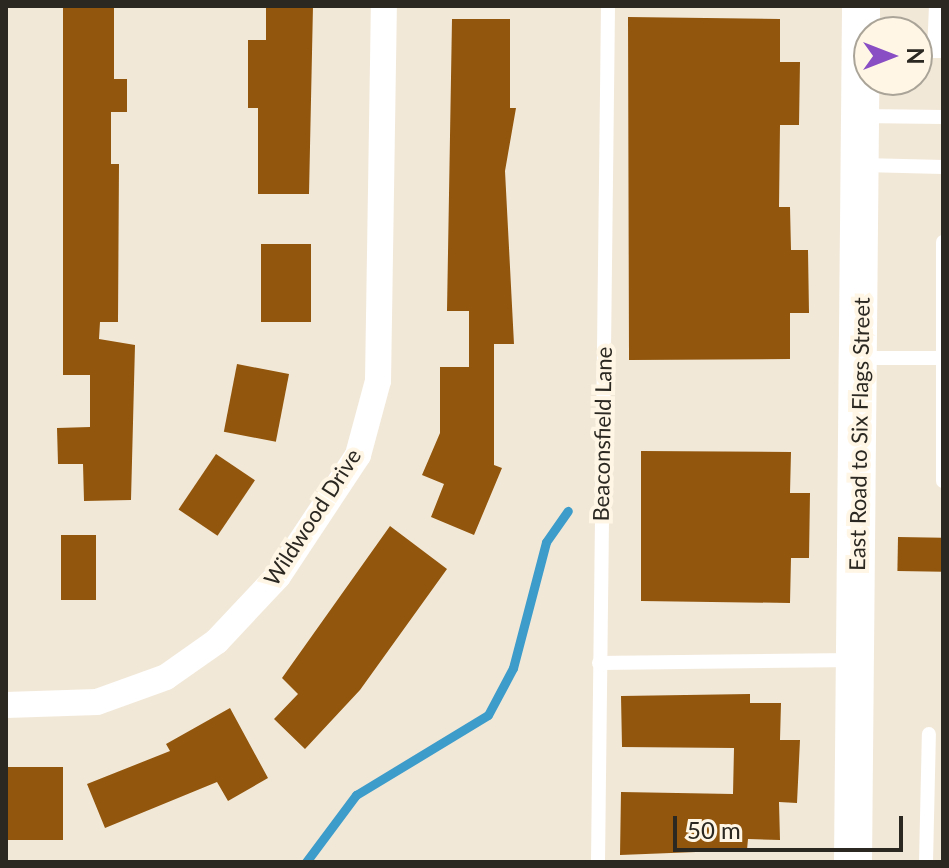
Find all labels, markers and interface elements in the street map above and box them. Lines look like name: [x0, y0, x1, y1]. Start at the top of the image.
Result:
north arrow: [853, 16, 933, 96]
text: N: [902, 48, 929, 64]
street label: East Road to Six Flags Street: [843, 297, 875, 571]
street label: Beaconsfield Lane: [587, 346, 617, 522]
street label: Wildwood Drive: [258, 444, 366, 590]
scale bar: [677, 800, 907, 850]
text: 50 m: [687, 815, 741, 844]

